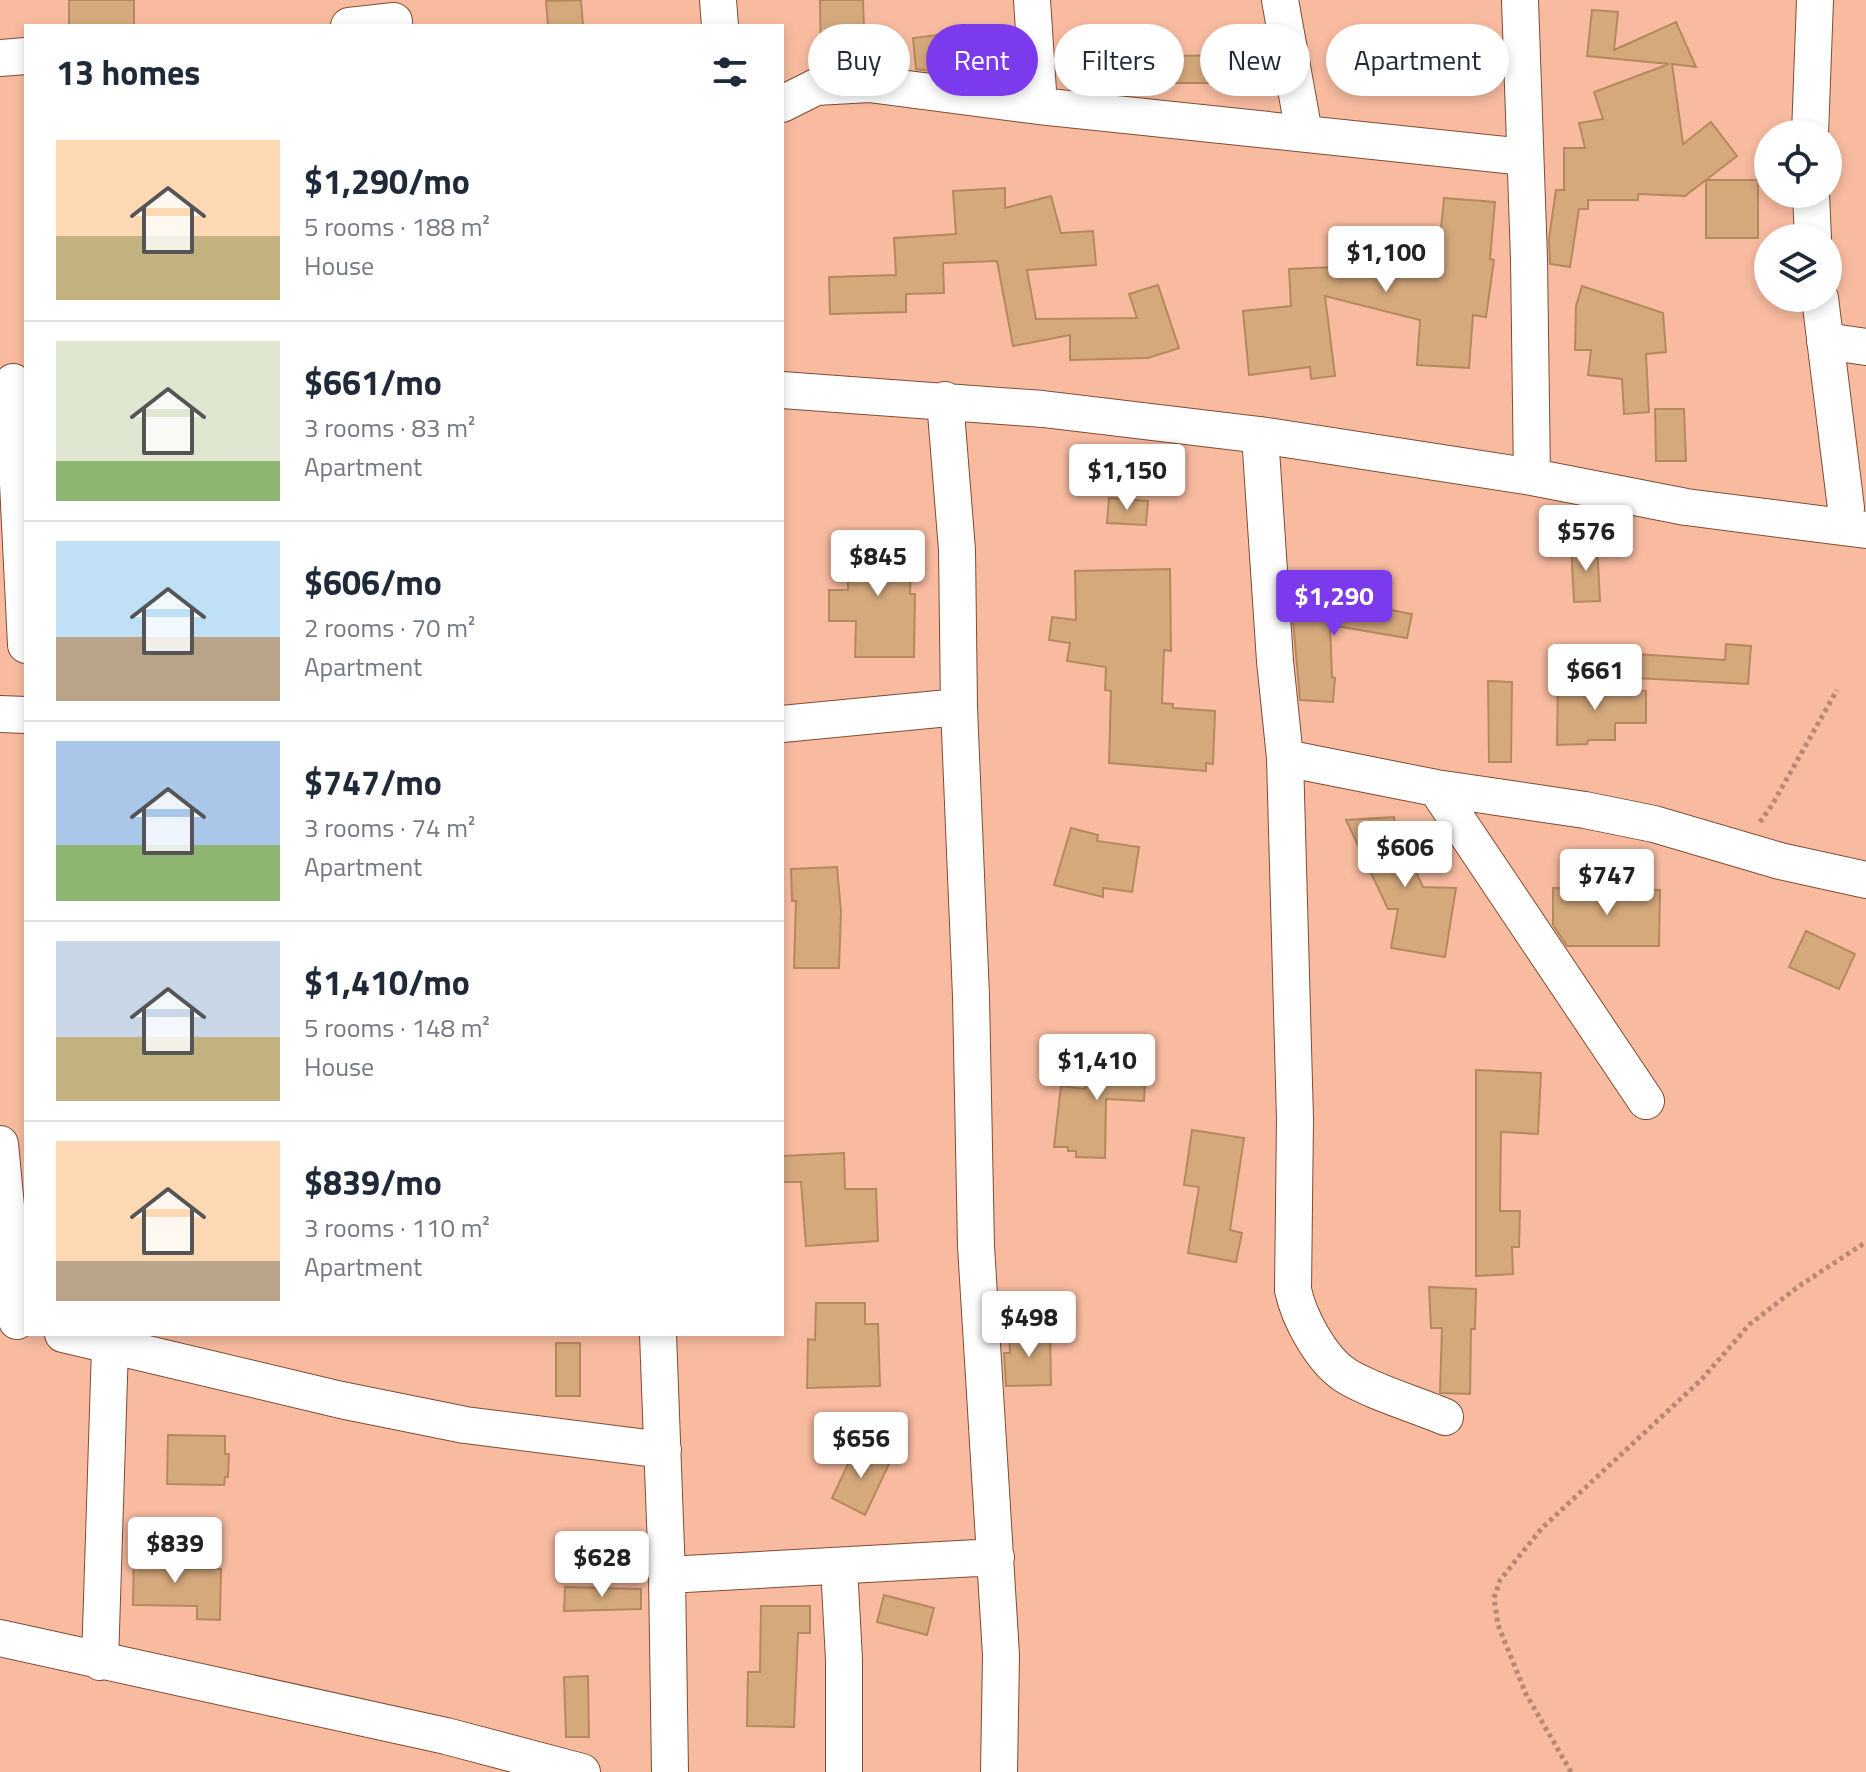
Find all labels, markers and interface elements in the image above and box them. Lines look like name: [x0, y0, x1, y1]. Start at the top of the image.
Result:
chip: Buy: [808, 24, 910, 96]
chip: Rent: [926, 24, 1038, 96]
chip: Filters: [1054, 24, 1184, 96]
chip: New: [1200, 24, 1310, 96]
chip: Apartment: [1326, 24, 1509, 96]
text: 13 homes: [56, 46, 200, 98]
icon: filters: [708, 50, 752, 94]
map controls: [1754, 120, 1842, 312]
button: locate: [1754, 120, 1842, 208]
text: $1,290/mo: [304, 155, 470, 207]
icon: home: [120, 172, 216, 268]
text: 5 rooms · 188 m²: [304, 207, 490, 246]
button: layers: [1754, 224, 1842, 312]
pin: $1,100: [1321, 226, 1451, 294]
text: $1,100: [1346, 232, 1426, 271]
text: House: [304, 246, 374, 285]
text: $661/mo: [304, 356, 442, 408]
icon: home: [120, 373, 216, 469]
text: 3 rooms · 83 m²: [304, 408, 475, 447]
pin: $1,150: [1062, 444, 1192, 512]
text: Apartment: [304, 447, 422, 486]
text: $1,150: [1087, 450, 1167, 489]
pin: $576: [1539, 505, 1633, 573]
text: $576: [1557, 511, 1615, 550]
pin: $845: [831, 530, 925, 598]
text: $845: [849, 536, 907, 575]
text: $606/mo: [304, 556, 442, 608]
pin: $1,290: [1269, 570, 1399, 638]
icon: home: [120, 573, 216, 669]
text: $1,290: [1294, 576, 1374, 615]
text: 2 rooms · 70 m²: [304, 608, 475, 647]
pin: $661: [1548, 644, 1642, 712]
text: Apartment: [304, 647, 422, 686]
text: $661: [1566, 650, 1624, 689]
text: $747/mo: [304, 756, 442, 808]
icon: home: [120, 773, 216, 869]
text: 3 rooms · 74 m²: [304, 808, 475, 847]
pin: $606: [1358, 821, 1452, 889]
text: $606: [1376, 827, 1434, 866]
text: Apartment: [304, 847, 422, 886]
pin: $747: [1560, 849, 1654, 917]
text: $747: [1578, 855, 1636, 894]
text: $1,410/mo: [304, 956, 470, 1008]
icon: home: [120, 973, 216, 1069]
text: 5 rooms · 148 m²: [304, 1008, 490, 1047]
pin: $1,410: [1032, 1034, 1162, 1102]
text: $1,410: [1057, 1040, 1137, 1079]
text: House: [304, 1047, 374, 1086]
text: $839/mo: [304, 1156, 442, 1208]
icon: home: [120, 1173, 216, 1269]
text: 3 rooms · 110 m²: [304, 1208, 490, 1247]
text: Apartment: [304, 1247, 422, 1286]
pin: $498: [982, 1291, 1076, 1359]
text: $498: [1000, 1297, 1058, 1336]
pin: $656: [814, 1412, 908, 1480]
text: $656: [832, 1418, 890, 1457]
pin: $839: [128, 1517, 222, 1585]
text: $839: [146, 1523, 204, 1562]
pin: $628: [555, 1531, 649, 1599]
text: $628: [573, 1537, 631, 1576]

